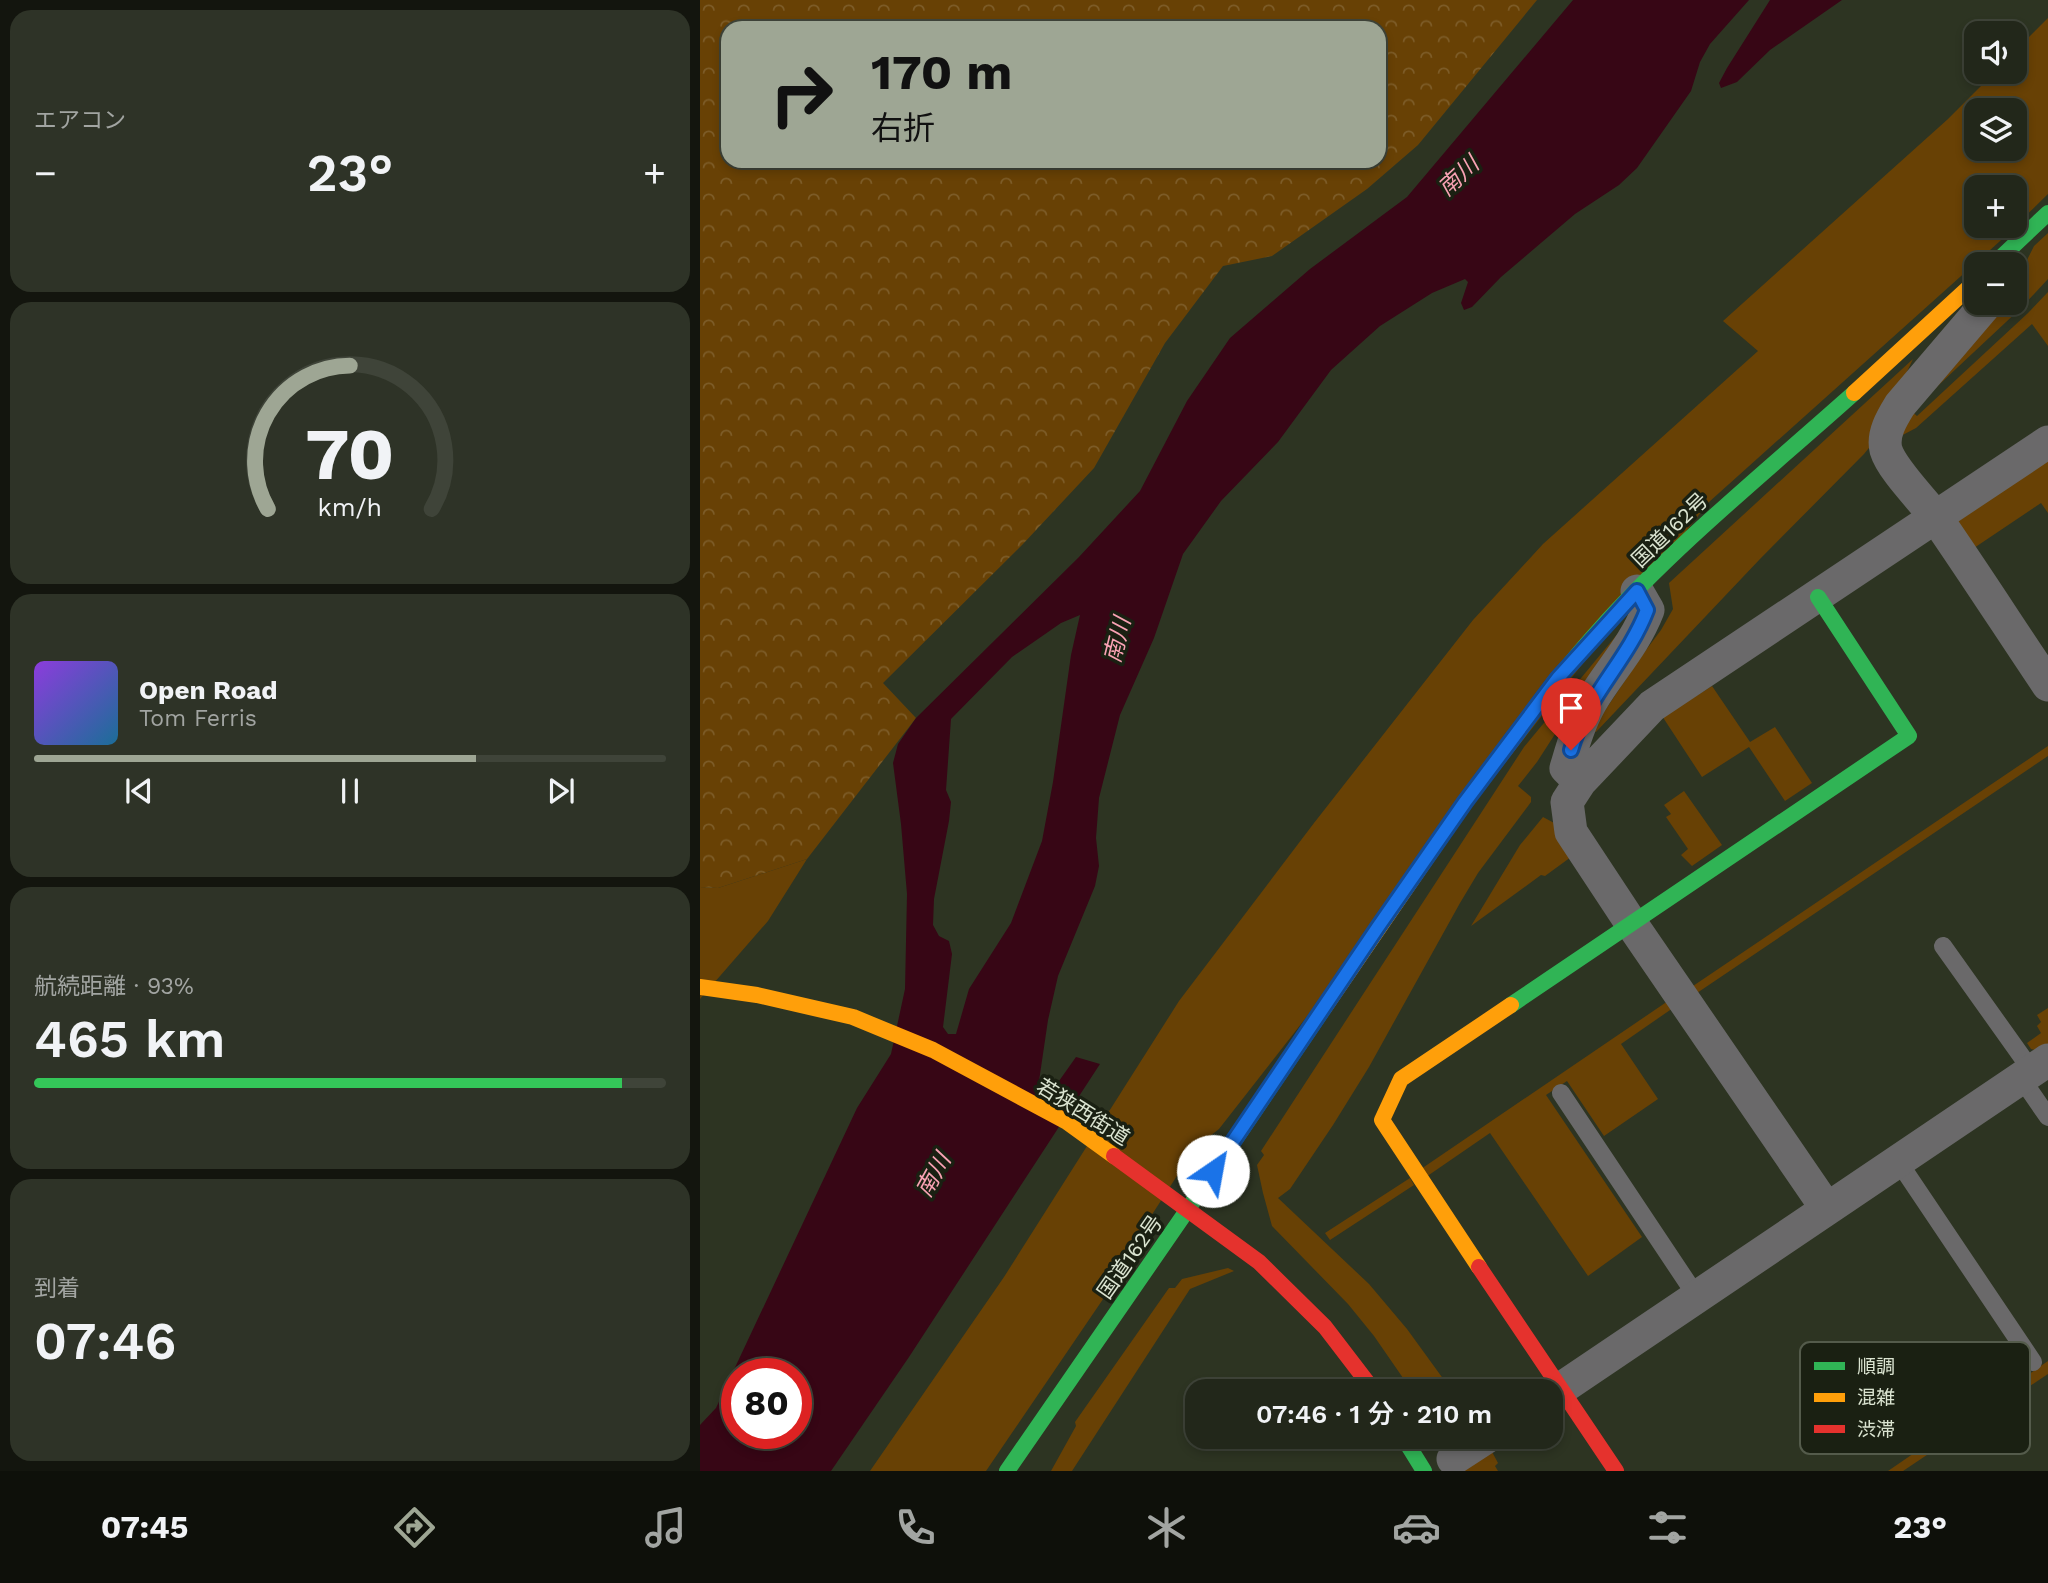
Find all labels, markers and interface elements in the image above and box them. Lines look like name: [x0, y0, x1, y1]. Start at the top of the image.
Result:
map controls: [1964, 21, 2027, 315]
button: sound: [1964, 21, 2027, 84]
text: 170 m: [871, 43, 1012, 101]
icon: right: [756, 49, 847, 140]
button: layers: [1964, 98, 2027, 161]
text: エアコン: [34, 107, 126, 134]
text: 右折: [871, 109, 935, 147]
text: 23°: [307, 143, 393, 204]
water label: 南川: [1432, 149, 1487, 202]
text: −: [34, 151, 57, 195]
text: +: [643, 151, 666, 195]
button: +: [1964, 175, 2027, 238]
button: −: [1964, 252, 2027, 315]
text: 70: [305, 412, 395, 498]
street label: 国道162号: [1626, 487, 1713, 572]
text: km/h: [318, 493, 382, 522]
water label: 南川: [1099, 612, 1137, 666]
text: Open Road: [139, 675, 277, 705]
pin: [1541, 678, 1601, 750]
icon: arrive: [1552, 689, 1590, 727]
text: Tom Ferris: [139, 705, 257, 732]
icon: previous: [120, 772, 158, 810]
icon: pause: [331, 772, 369, 810]
icon: next: [542, 772, 580, 810]
text: 航続距離 · 93%: [34, 973, 194, 1000]
text: 465 km: [34, 1009, 225, 1070]
street label: 若狭西街道: [1032, 1073, 1134, 1150]
position arrow: [1176, 1134, 1250, 1208]
water label: 南川: [910, 1146, 958, 1202]
street label: 国道162号: [1092, 1210, 1167, 1303]
text: 到着: [34, 1275, 80, 1302]
text: 07:46: [34, 1311, 176, 1372]
legend: [1800, 1342, 2030, 1454]
text: 順調: [1857, 1355, 1895, 1378]
speed limit sign: 80: [721, 1358, 812, 1449]
text: 混雑: [1857, 1386, 1895, 1409]
text: 07:46 · 1 分 · 210 m: [1256, 1399, 1492, 1429]
text: 渋滞: [1857, 1418, 1895, 1441]
icon: directions: [390, 1503, 439, 1552]
icon: music: [641, 1503, 690, 1552]
icon: phone: [891, 1503, 940, 1552]
icon: climate: [1142, 1503, 1191, 1552]
icon: car: [1392, 1503, 1441, 1552]
icon: filters: [1643, 1503, 1692, 1552]
text: 07:45: [101, 1508, 188, 1546]
text: 23°: [1893, 1508, 1947, 1546]

